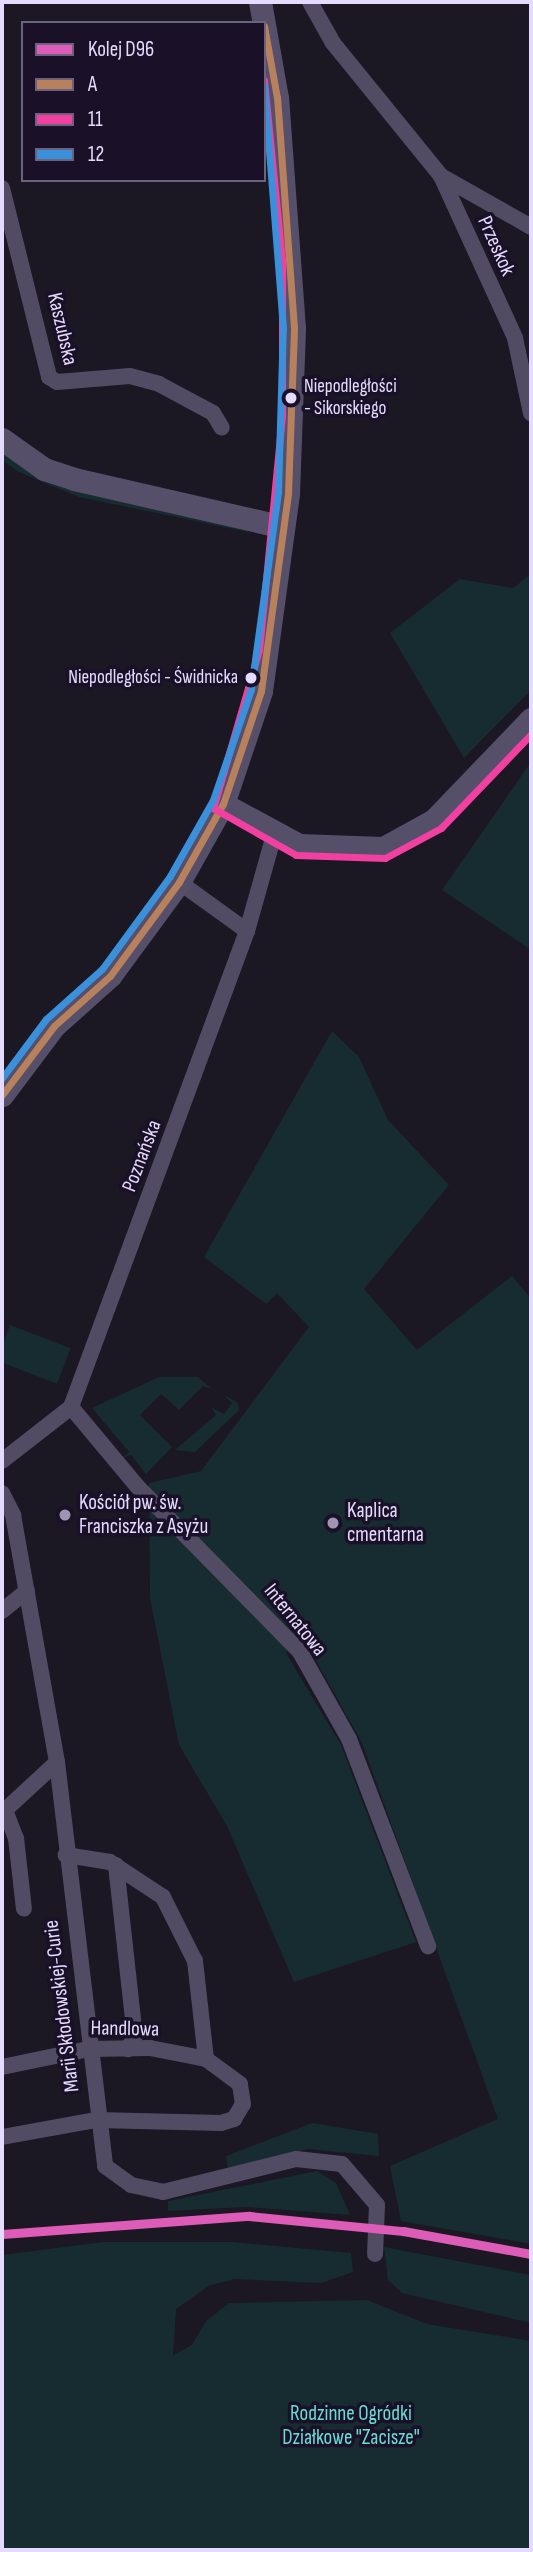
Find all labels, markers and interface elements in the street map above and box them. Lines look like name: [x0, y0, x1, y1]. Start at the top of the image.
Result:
legend: [21, 21, 266, 182]
text: Kolej D96: [88, 37, 154, 62]
text: A: [88, 72, 97, 97]
text: 11: [88, 107, 103, 132]
text: 12: [88, 142, 104, 167]
street label: Przeskok: [472, 212, 520, 280]
street label: Kaszubska: [41, 290, 83, 368]
place label: Niepodległości - Sikorskiego: [304, 376, 397, 420]
marker: Niepodległości - Sikorskiego: [284, 391, 298, 405]
place label: Niepodległości - Świdnicka: [68, 667, 238, 689]
marker: Niepodległości - Świdnicka: [244, 671, 258, 685]
street label: Poznańska: [117, 1117, 167, 1195]
place label: Kościół pw. św. Franciszka z Asyżu: [79, 1490, 208, 1540]
place label: Kaplica cmentarna: [347, 1498, 424, 1548]
marker: Kościół pw. św. Franciszka z Asyżu: [57, 1507, 73, 1523]
marker: Kaplica cmentarna: [325, 1515, 341, 1531]
street label: Internatowa: [258, 1579, 332, 1661]
street label: Marii Skłodowskiej-Curie: [39, 1919, 85, 2093]
street label: Handlowa: [90, 2016, 160, 2042]
park label: Rodzinne Ogródki Działkowe "Zacisze": [282, 2401, 420, 2451]

